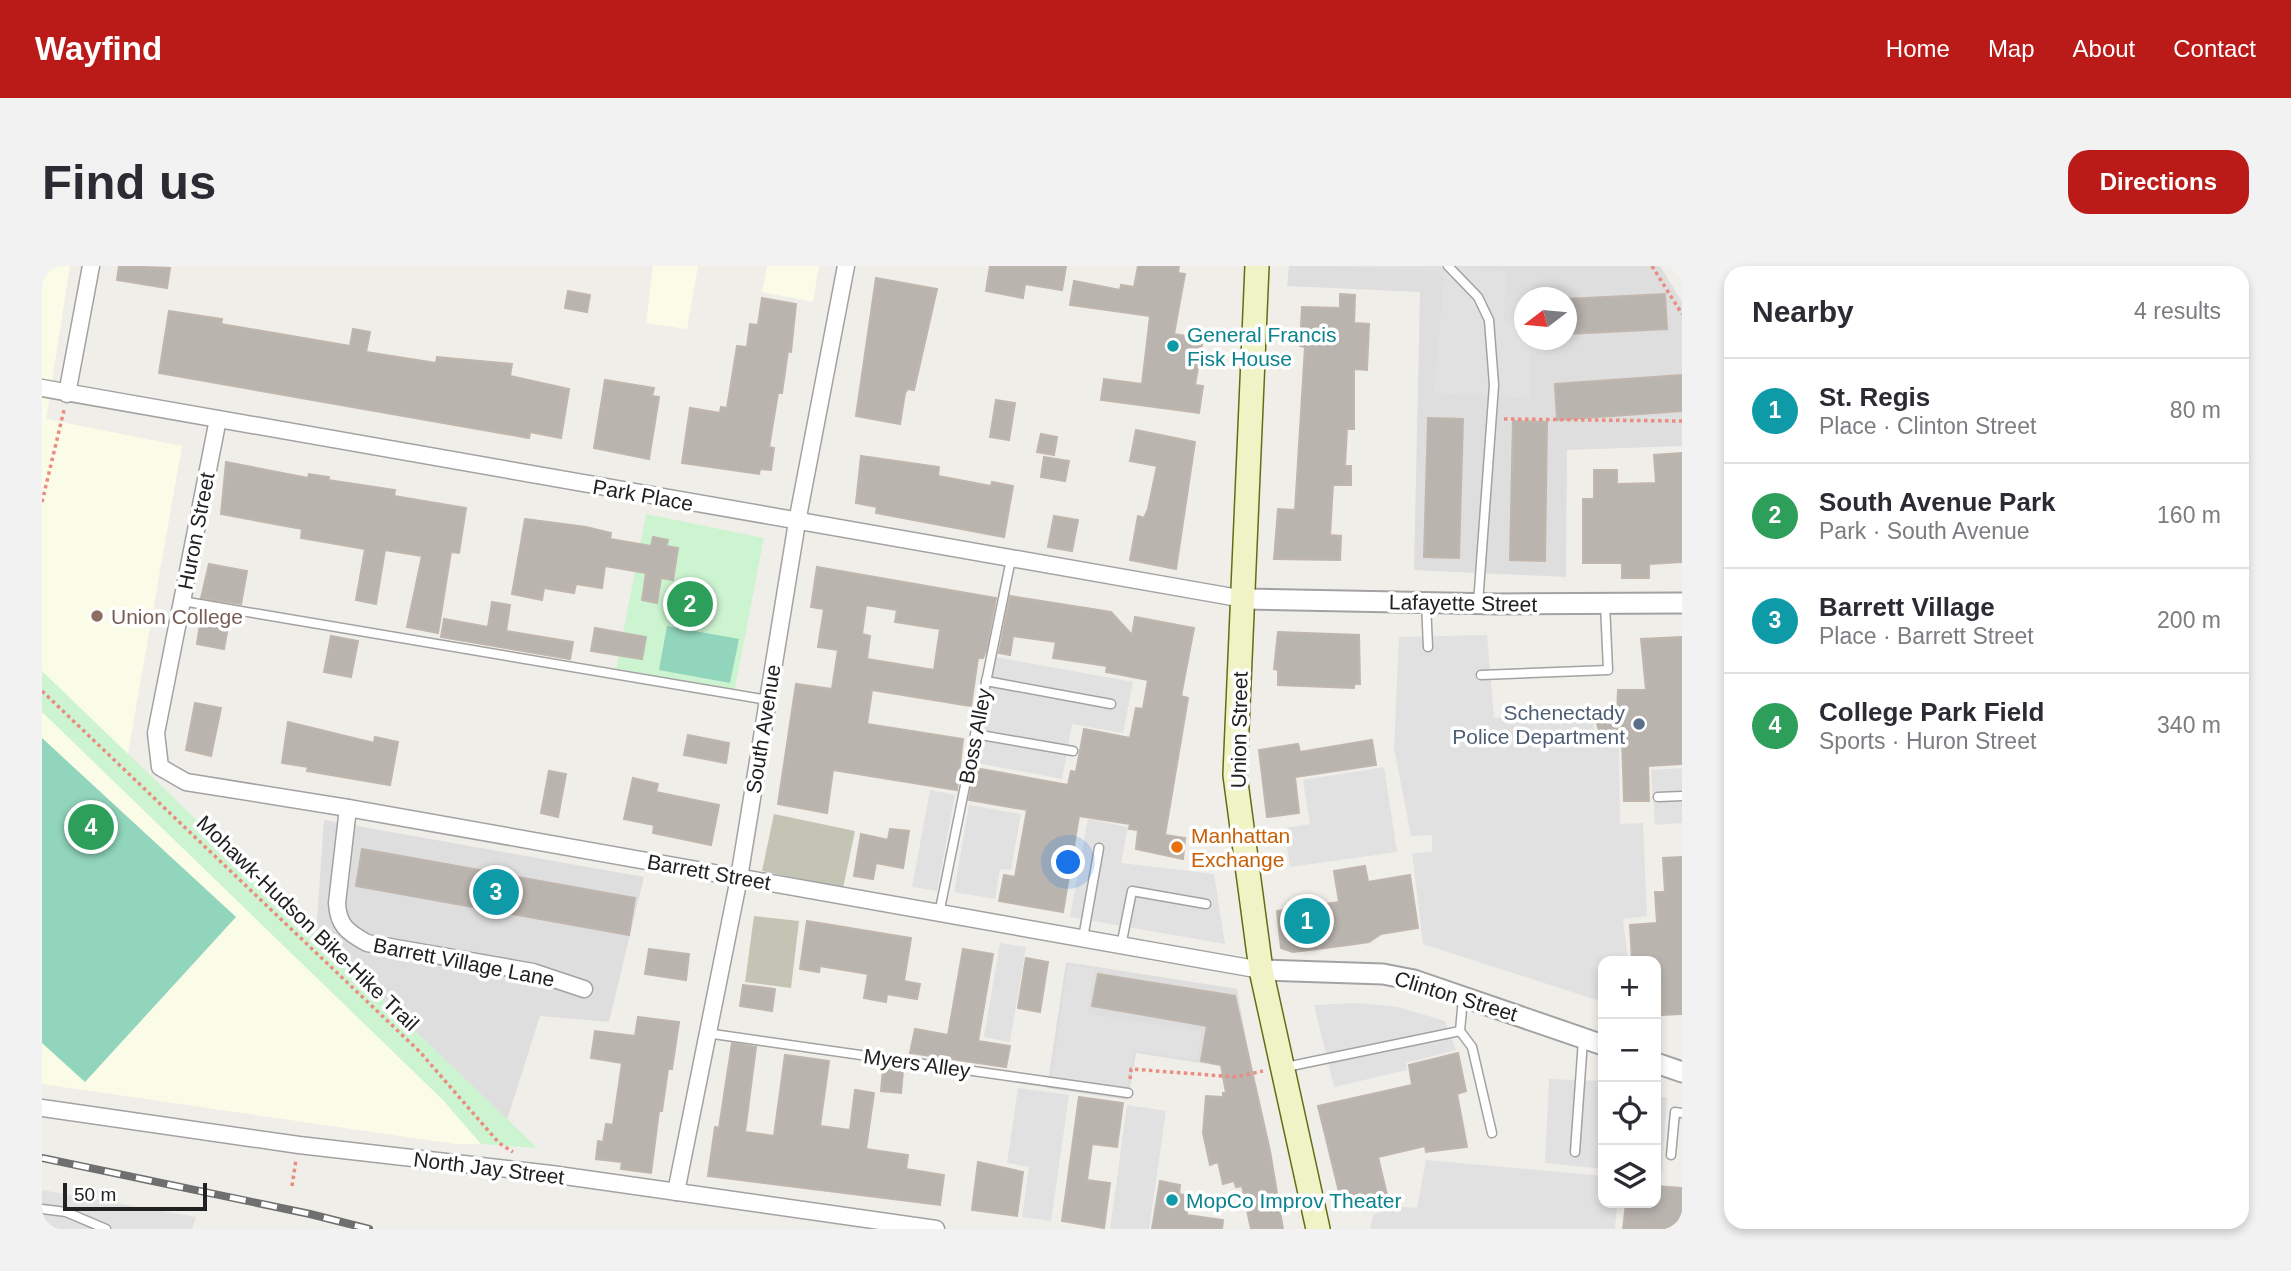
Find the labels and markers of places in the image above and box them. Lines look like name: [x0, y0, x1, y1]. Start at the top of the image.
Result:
place label: General Francis Fisk House: [1187, 323, 1336, 370]
marker: General Francis Fisk House: [1165, 338, 1181, 354]
pin: 2: [667, 578, 713, 630]
place label: Union College: [111, 605, 243, 628]
marker: Union College: [89, 608, 105, 624]
place label: Schenectady Police Department: [1452, 701, 1625, 748]
marker: Schenectady Police Department: [1631, 716, 1647, 732]
pin: 4: [68, 801, 114, 853]
place label: Manhattan Exchange: [1191, 824, 1290, 871]
marker: Manhattan Exchange: [1169, 839, 1185, 855]
pin: 3: [473, 866, 519, 918]
pin: 1: [1284, 895, 1330, 947]
place label: MopCo Improv Theater: [1186, 1189, 1402, 1212]
marker: MopCo Improv Theater: [1164, 1192, 1180, 1208]

